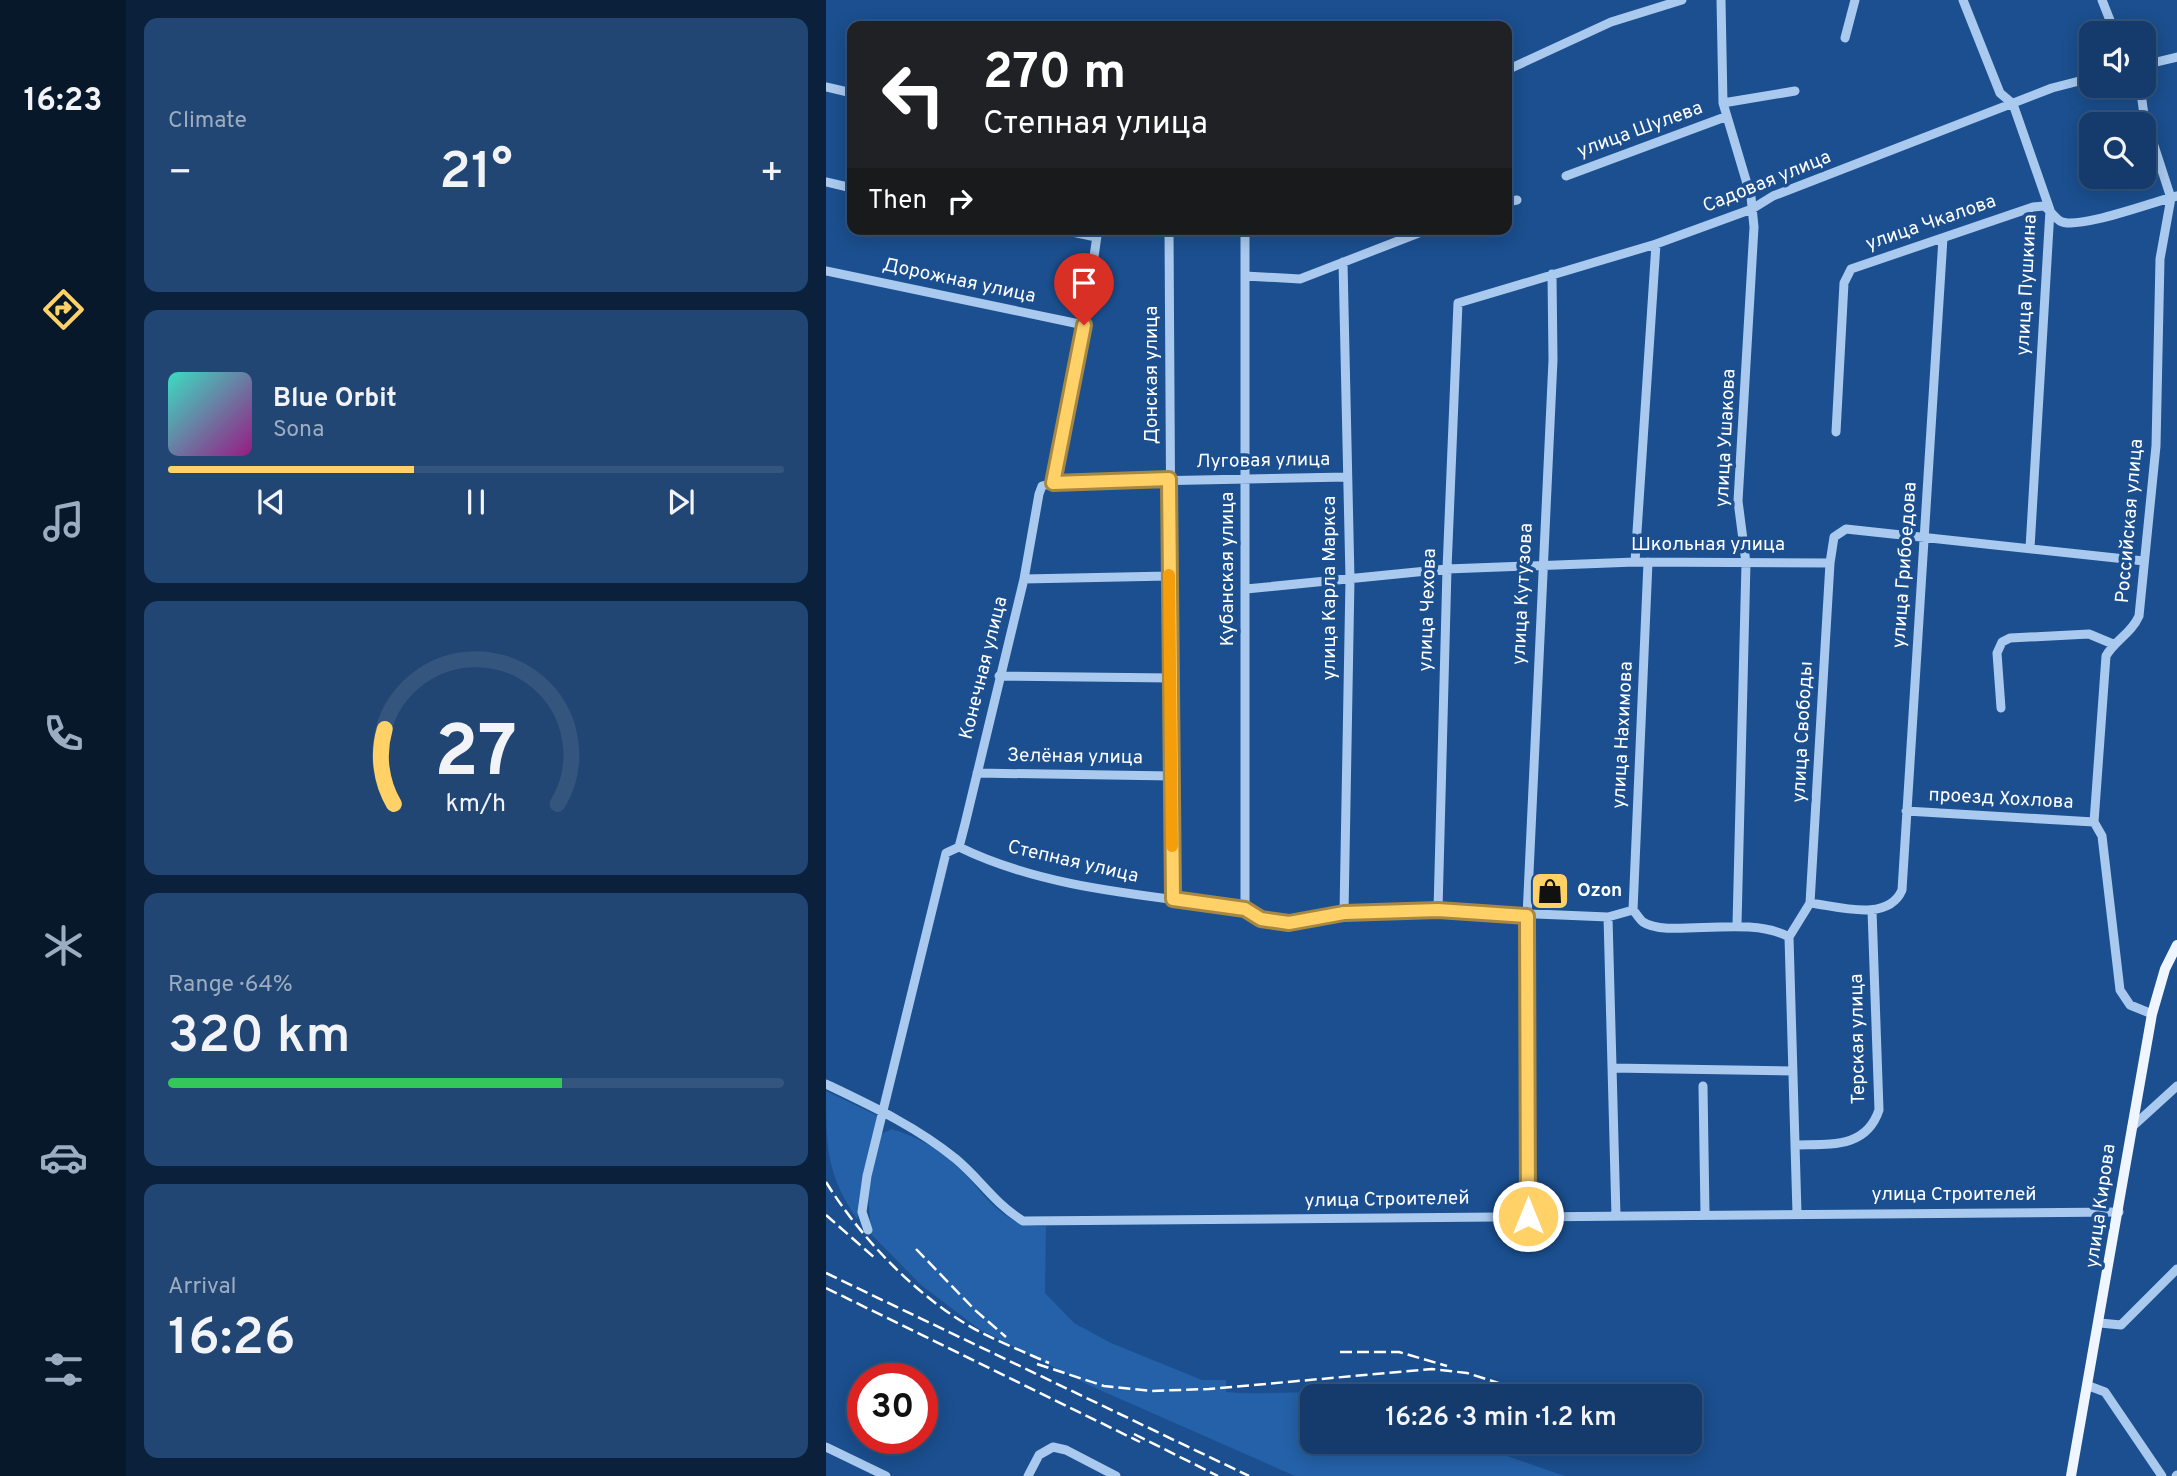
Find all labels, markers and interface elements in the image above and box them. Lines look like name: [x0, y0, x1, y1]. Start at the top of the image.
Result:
map controls: [2079, 21, 2156, 189]
button: sound: [2079, 21, 2156, 98]
text: 270 m: [983, 44, 1126, 106]
icon: left: [868, 49, 959, 140]
text: 16:23: [24, 82, 103, 122]
street label: улица Шулева: [1574, 96, 1706, 164]
text: Степная улица: [983, 105, 1208, 145]
text: Climate: [168, 107, 247, 136]
button: search: [2079, 112, 2156, 189]
text: 21°: [439, 141, 513, 207]
street label: Садовая улица: [1699, 145, 1835, 219]
text: −: [168, 150, 193, 199]
text: +: [759, 150, 784, 199]
icon: right: [941, 182, 979, 220]
text: Then: [868, 185, 927, 218]
street label: улица Чкалова: [1863, 189, 1999, 257]
street label: улица Пушкина: [2011, 214, 2043, 356]
street label: Дорожная улица: [880, 253, 1038, 309]
pin: [1054, 253, 1114, 325]
icon: arrive: [1065, 264, 1103, 302]
icon: directions: [39, 285, 88, 334]
street label: Донская улица: [1140, 306, 1164, 444]
street label: улица Ушакова: [1710, 368, 1742, 508]
text: Blue Orbit: [273, 383, 397, 416]
text: Sona: [273, 416, 324, 445]
street label: Российская улица: [2111, 438, 2149, 604]
street label: Луговая улица: [1196, 448, 1330, 474]
street label: улица Грибоедова: [1887, 481, 1923, 649]
icon: previous: [252, 483, 290, 521]
icon: pause: [457, 483, 495, 521]
icon: next: [662, 483, 700, 521]
street label: Кубанская улица: [1216, 492, 1240, 646]
street label: улица Карла Маркса: [1318, 496, 1342, 680]
icon: music: [39, 497, 88, 546]
street label: улица Кутузова: [1507, 522, 1539, 666]
street label: Школьная улица: [1631, 533, 1785, 557]
street label: улица Чехова: [1414, 548, 1442, 672]
street label: Конечная улица: [955, 594, 1013, 742]
street label: улица Нахимова: [1607, 661, 1639, 809]
street label: улица Свободы: [1787, 661, 1819, 803]
icon: phone: [39, 709, 88, 758]
text: 27: [435, 710, 517, 802]
street label: Зелёная улица: [1007, 744, 1143, 770]
street label: проезд Хохлова: [1928, 783, 2074, 815]
text: km/h: [446, 789, 506, 821]
street label: Степная улица: [1005, 835, 1141, 889]
shop icon: Ozon: [1529, 870, 1571, 912]
place label: Ozon: [1577, 879, 1622, 903]
icon: climate: [39, 921, 88, 970]
text: Range · 64%: [168, 971, 293, 1000]
street label: Терская улица: [1845, 973, 1871, 1105]
text: 320 km: [168, 1005, 350, 1071]
icon: car: [39, 1133, 88, 1182]
street label: улица Кирова: [2080, 1142, 2122, 1270]
position arrow: [1491, 1179, 1565, 1253]
street label: улица Строителей: [1871, 1183, 2037, 1207]
street label: улица Строителей: [1304, 1187, 1470, 1213]
text: Arrival: [168, 1273, 237, 1302]
text: 16:26: [168, 1307, 296, 1373]
icon: filters: [39, 1345, 88, 1394]
speed limit sign: 30: [847, 1363, 938, 1454]
text: 16:26 · 3 min · 1.2 km: [1385, 1402, 1617, 1435]

